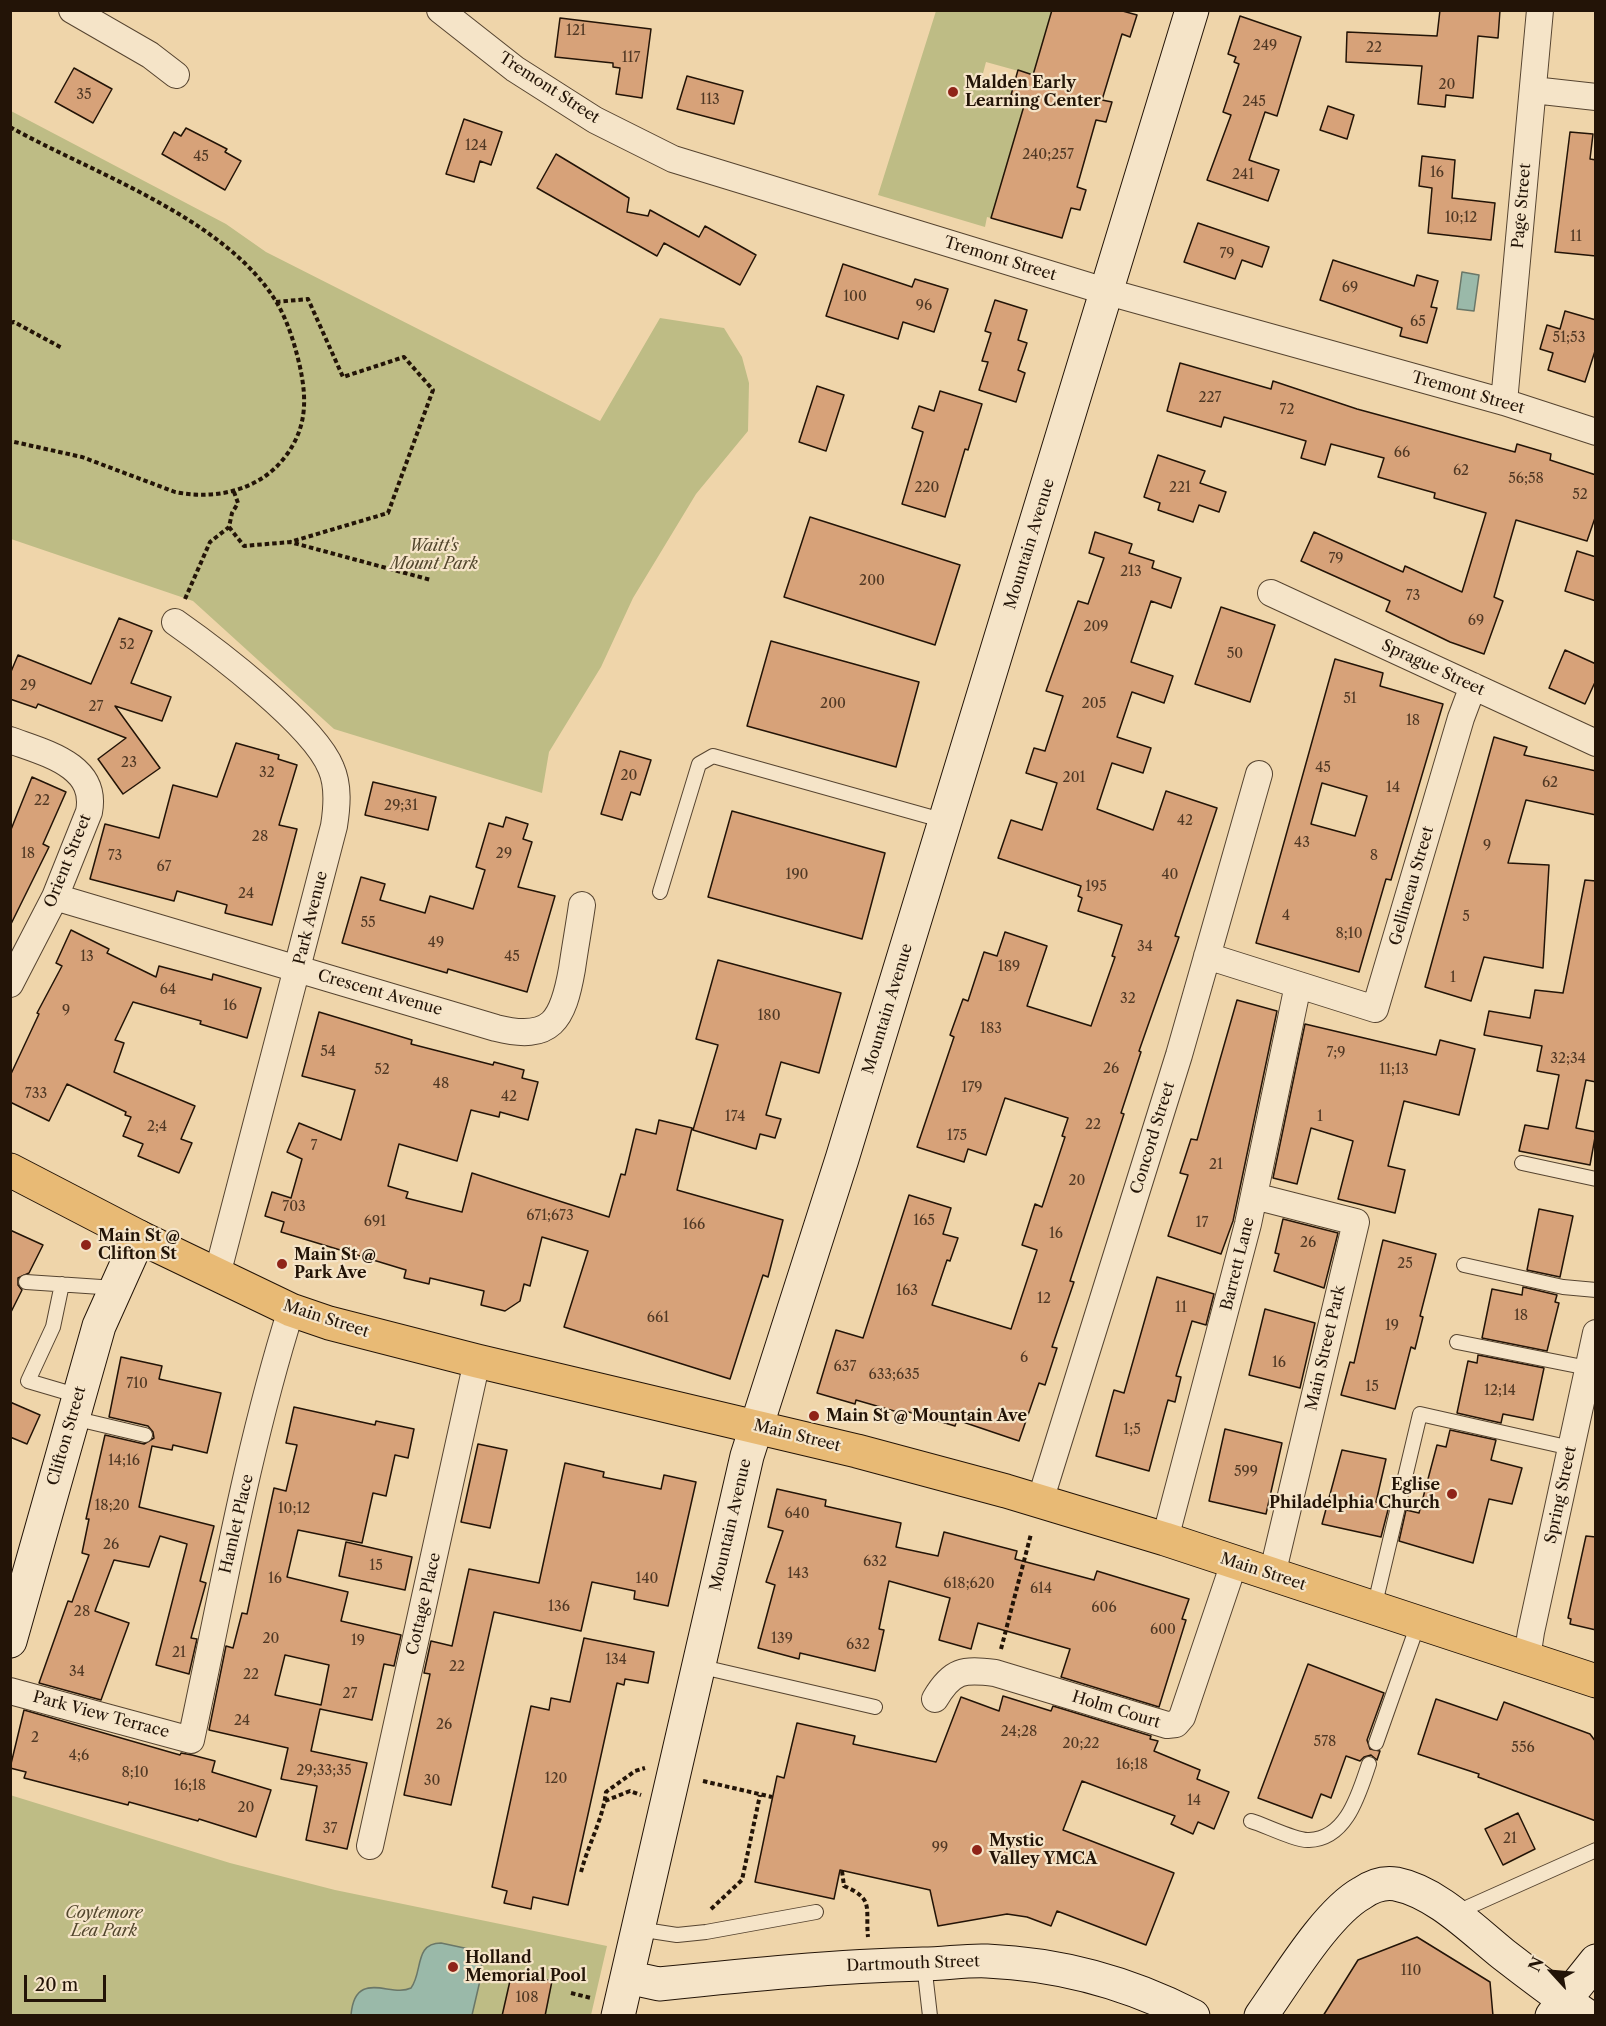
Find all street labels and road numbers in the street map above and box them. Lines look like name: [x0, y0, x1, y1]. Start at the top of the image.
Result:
street label: Tremont Street: [495, 48, 603, 128]
street label: Page Street: [1509, 162, 1535, 250]
street label: Tremont Street: [941, 233, 1059, 285]
street label: Tremont Street: [1409, 368, 1527, 418]
street label: Mountain Avenue: [1001, 476, 1059, 612]
street label: Sprague Street: [1378, 636, 1488, 700]
street label: Orient Street: [41, 811, 95, 911]
street label: Gellineau Street: [1386, 824, 1438, 948]
street label: Park Avenue: [290, 869, 332, 967]
street label: Mountain Avenue: [859, 941, 917, 1077]
street label: Crescent Avenue: [315, 966, 445, 1020]
street label: Concord Street: [1127, 1080, 1179, 1196]
street label: Barrett Lane: [1217, 1215, 1259, 1313]
street label: Main Street Park: [1302, 1283, 1350, 1413]
street label: Main Street: [281, 1296, 371, 1342]
street label: Clifton Street: [44, 1384, 90, 1488]
street label: Main Street: [752, 1416, 842, 1456]
street label: Spring Street: [1541, 1445, 1581, 1545]
street label: Mountain Avenue: [706, 1457, 756, 1593]
street label: Hamlet Place: [216, 1472, 258, 1576]
street label: Main Street: [1218, 1549, 1308, 1595]
street label: Cottage Place: [403, 1551, 445, 1657]
street label: Holm Court: [1069, 1687, 1163, 1733]
street label: Park View Terrace: [31, 1688, 171, 1742]
street label: Dartmouth Street: [846, 1952, 980, 1976]

